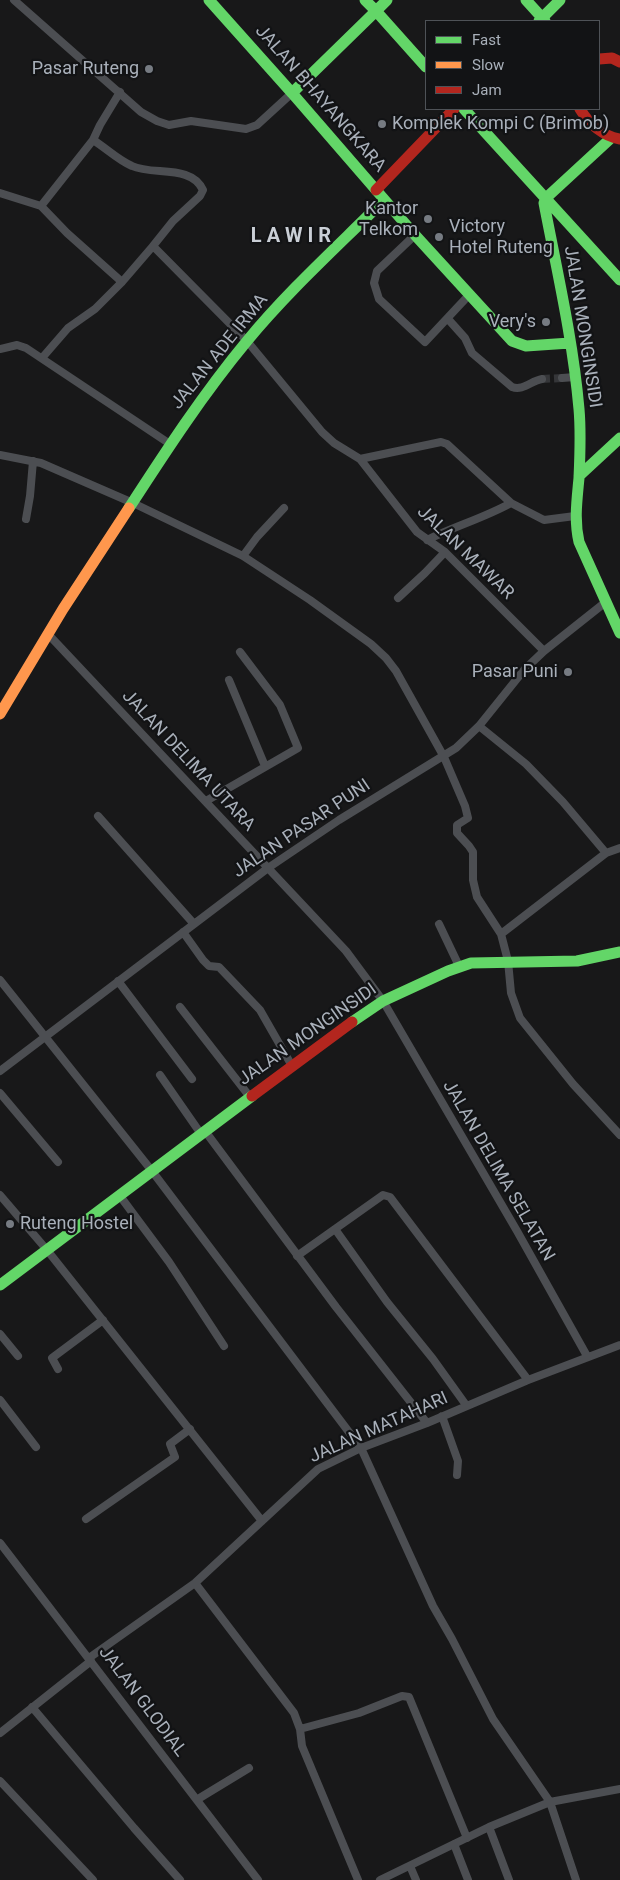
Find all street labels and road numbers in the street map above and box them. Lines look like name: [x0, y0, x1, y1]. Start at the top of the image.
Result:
street label: JALAN BHAYANGKARA: [250, 21, 390, 177]
street label: JALAN MONGINSIDI: [559, 245, 605, 409]
street label: JALAN ADE IRMA: [167, 290, 273, 414]
street label: JALAN MAWAR: [412, 502, 518, 604]
street label: JALAN DELIMA UTARA: [117, 686, 259, 836]
street label: JALAN PASAR PUNI: [229, 775, 375, 883]
street label: JALAN MONGINSIDI: [235, 979, 381, 1091]
street label: JALAN DELIMA SELATAN: [437, 1077, 559, 1265]
street label: JALAN MATAHARI: [306, 1388, 452, 1468]
street label: JALAN GLODIAL: [94, 1643, 190, 1761]

